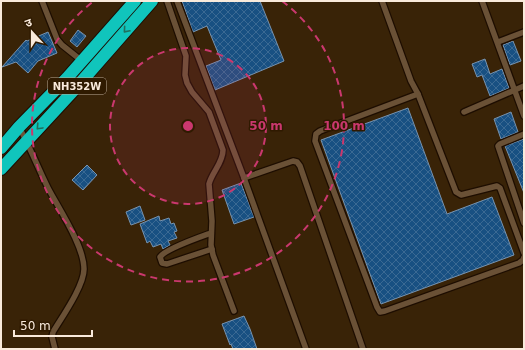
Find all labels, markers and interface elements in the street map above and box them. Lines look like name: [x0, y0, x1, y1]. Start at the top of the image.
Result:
north arrow: [12, 12, 52, 52]
text: उ: [23, 16, 34, 30]
one-way arrow: [124, 26, 131, 33]
road number: NH352W: [48, 78, 106, 94]
centre of rings: [181, 119, 195, 133]
text: 50 m: [249, 119, 283, 133]
text: 100 m: [323, 119, 365, 133]
one-way arrow: [36, 122, 44, 130]
scale bar: [14, 312, 92, 338]
text: 50 m: [20, 319, 51, 333]

